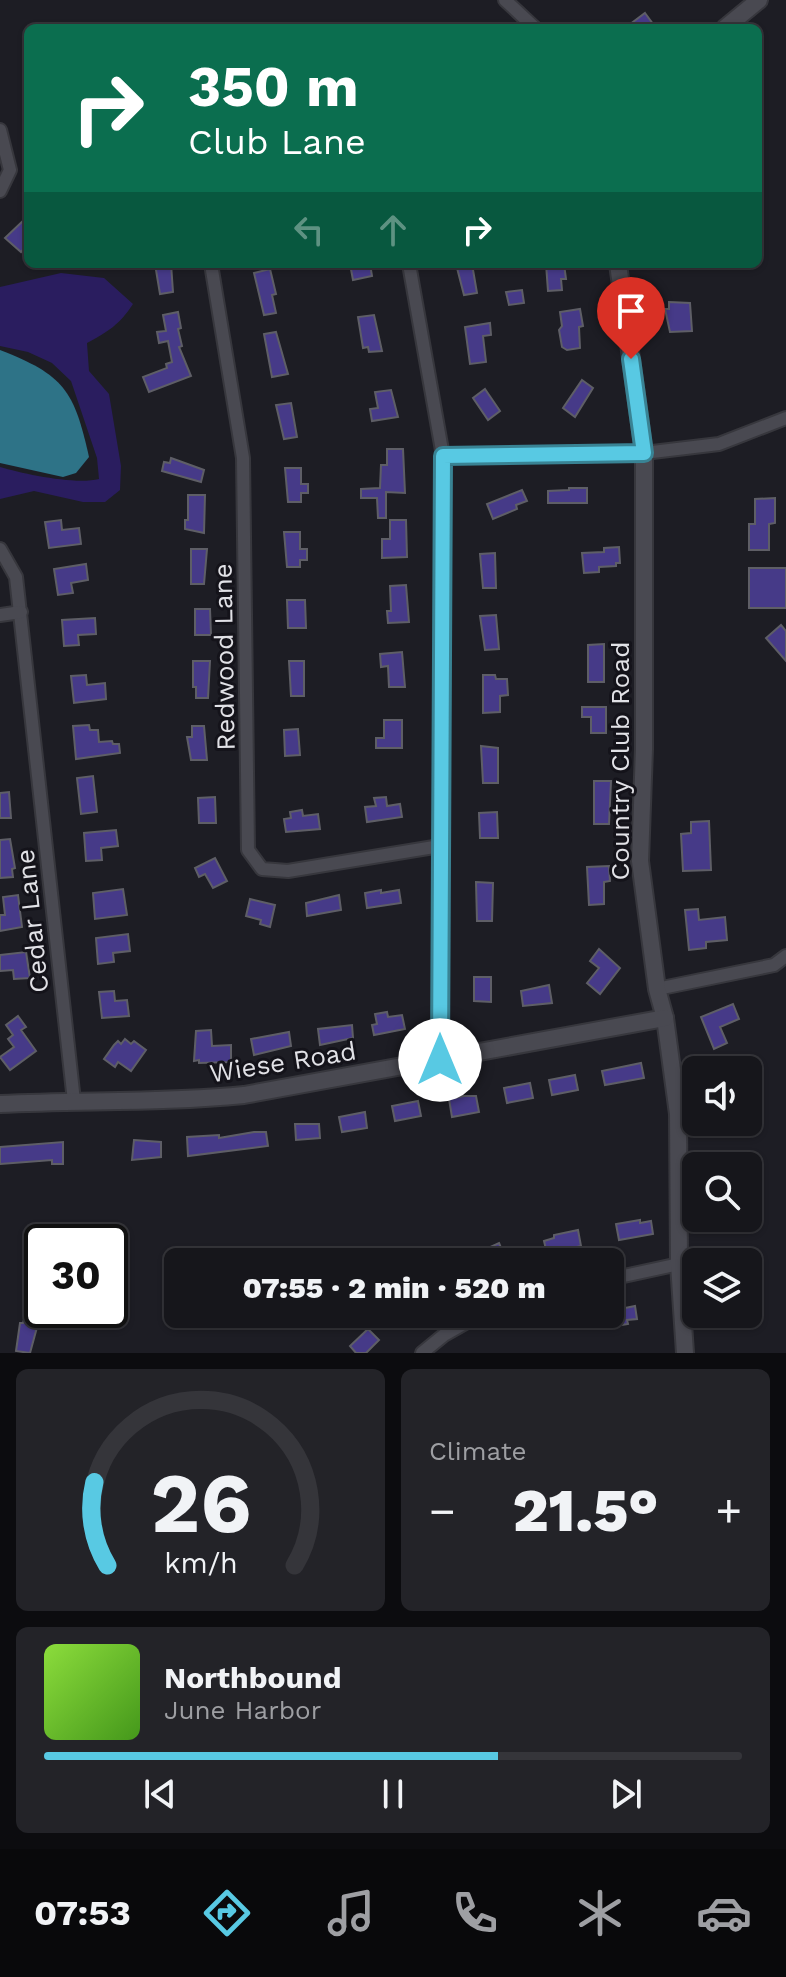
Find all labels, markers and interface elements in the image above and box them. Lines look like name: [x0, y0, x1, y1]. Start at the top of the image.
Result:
text: 350 m: [188, 54, 359, 120]
icon: right: [56, 56, 160, 160]
text: Club Lane: [188, 121, 366, 163]
icon: left: [287, 208, 331, 252]
icon: ahead: [371, 208, 415, 252]
icon: right: [455, 208, 499, 252]
pin: [597, 277, 665, 359]
icon: arrive: [609, 289, 653, 333]
street label: Redwood Lane: [207, 563, 241, 751]
street label: Country Club Road: [605, 642, 635, 881]
street label: Cedar Lane: [10, 848, 54, 994]
position arrow: [398, 1018, 482, 1102]
street label: Wiese Road: [208, 1036, 358, 1088]
map controls: [682, 1056, 762, 1328]
button: sound: [682, 1056, 762, 1136]
button: search: [682, 1152, 762, 1232]
speed limit sign: 30: [24, 1224, 128, 1328]
button: layers: [682, 1248, 762, 1328]
text: 07:55 · 2 min · 520 m: [242, 1270, 546, 1305]
text: Climate: [429, 1436, 527, 1466]
text: 26: [150, 1455, 251, 1552]
text: 21.5°: [512, 1475, 659, 1546]
text: −: [429, 1485, 456, 1537]
text: +: [715, 1485, 742, 1537]
text: km/h: [164, 1546, 237, 1580]
text: Northbound: [164, 1660, 341, 1695]
text: June Harbor: [164, 1695, 321, 1725]
icon: previous: [138, 1772, 182, 1816]
icon: pause: [371, 1772, 415, 1816]
icon: next: [604, 1772, 648, 1816]
icon: directions: [199, 1885, 255, 1941]
icon: music: [323, 1885, 379, 1941]
icon: phone: [447, 1885, 503, 1941]
icon: climate: [572, 1885, 628, 1941]
icon: car: [696, 1885, 752, 1941]
text: 07:53: [34, 1892, 131, 1934]

